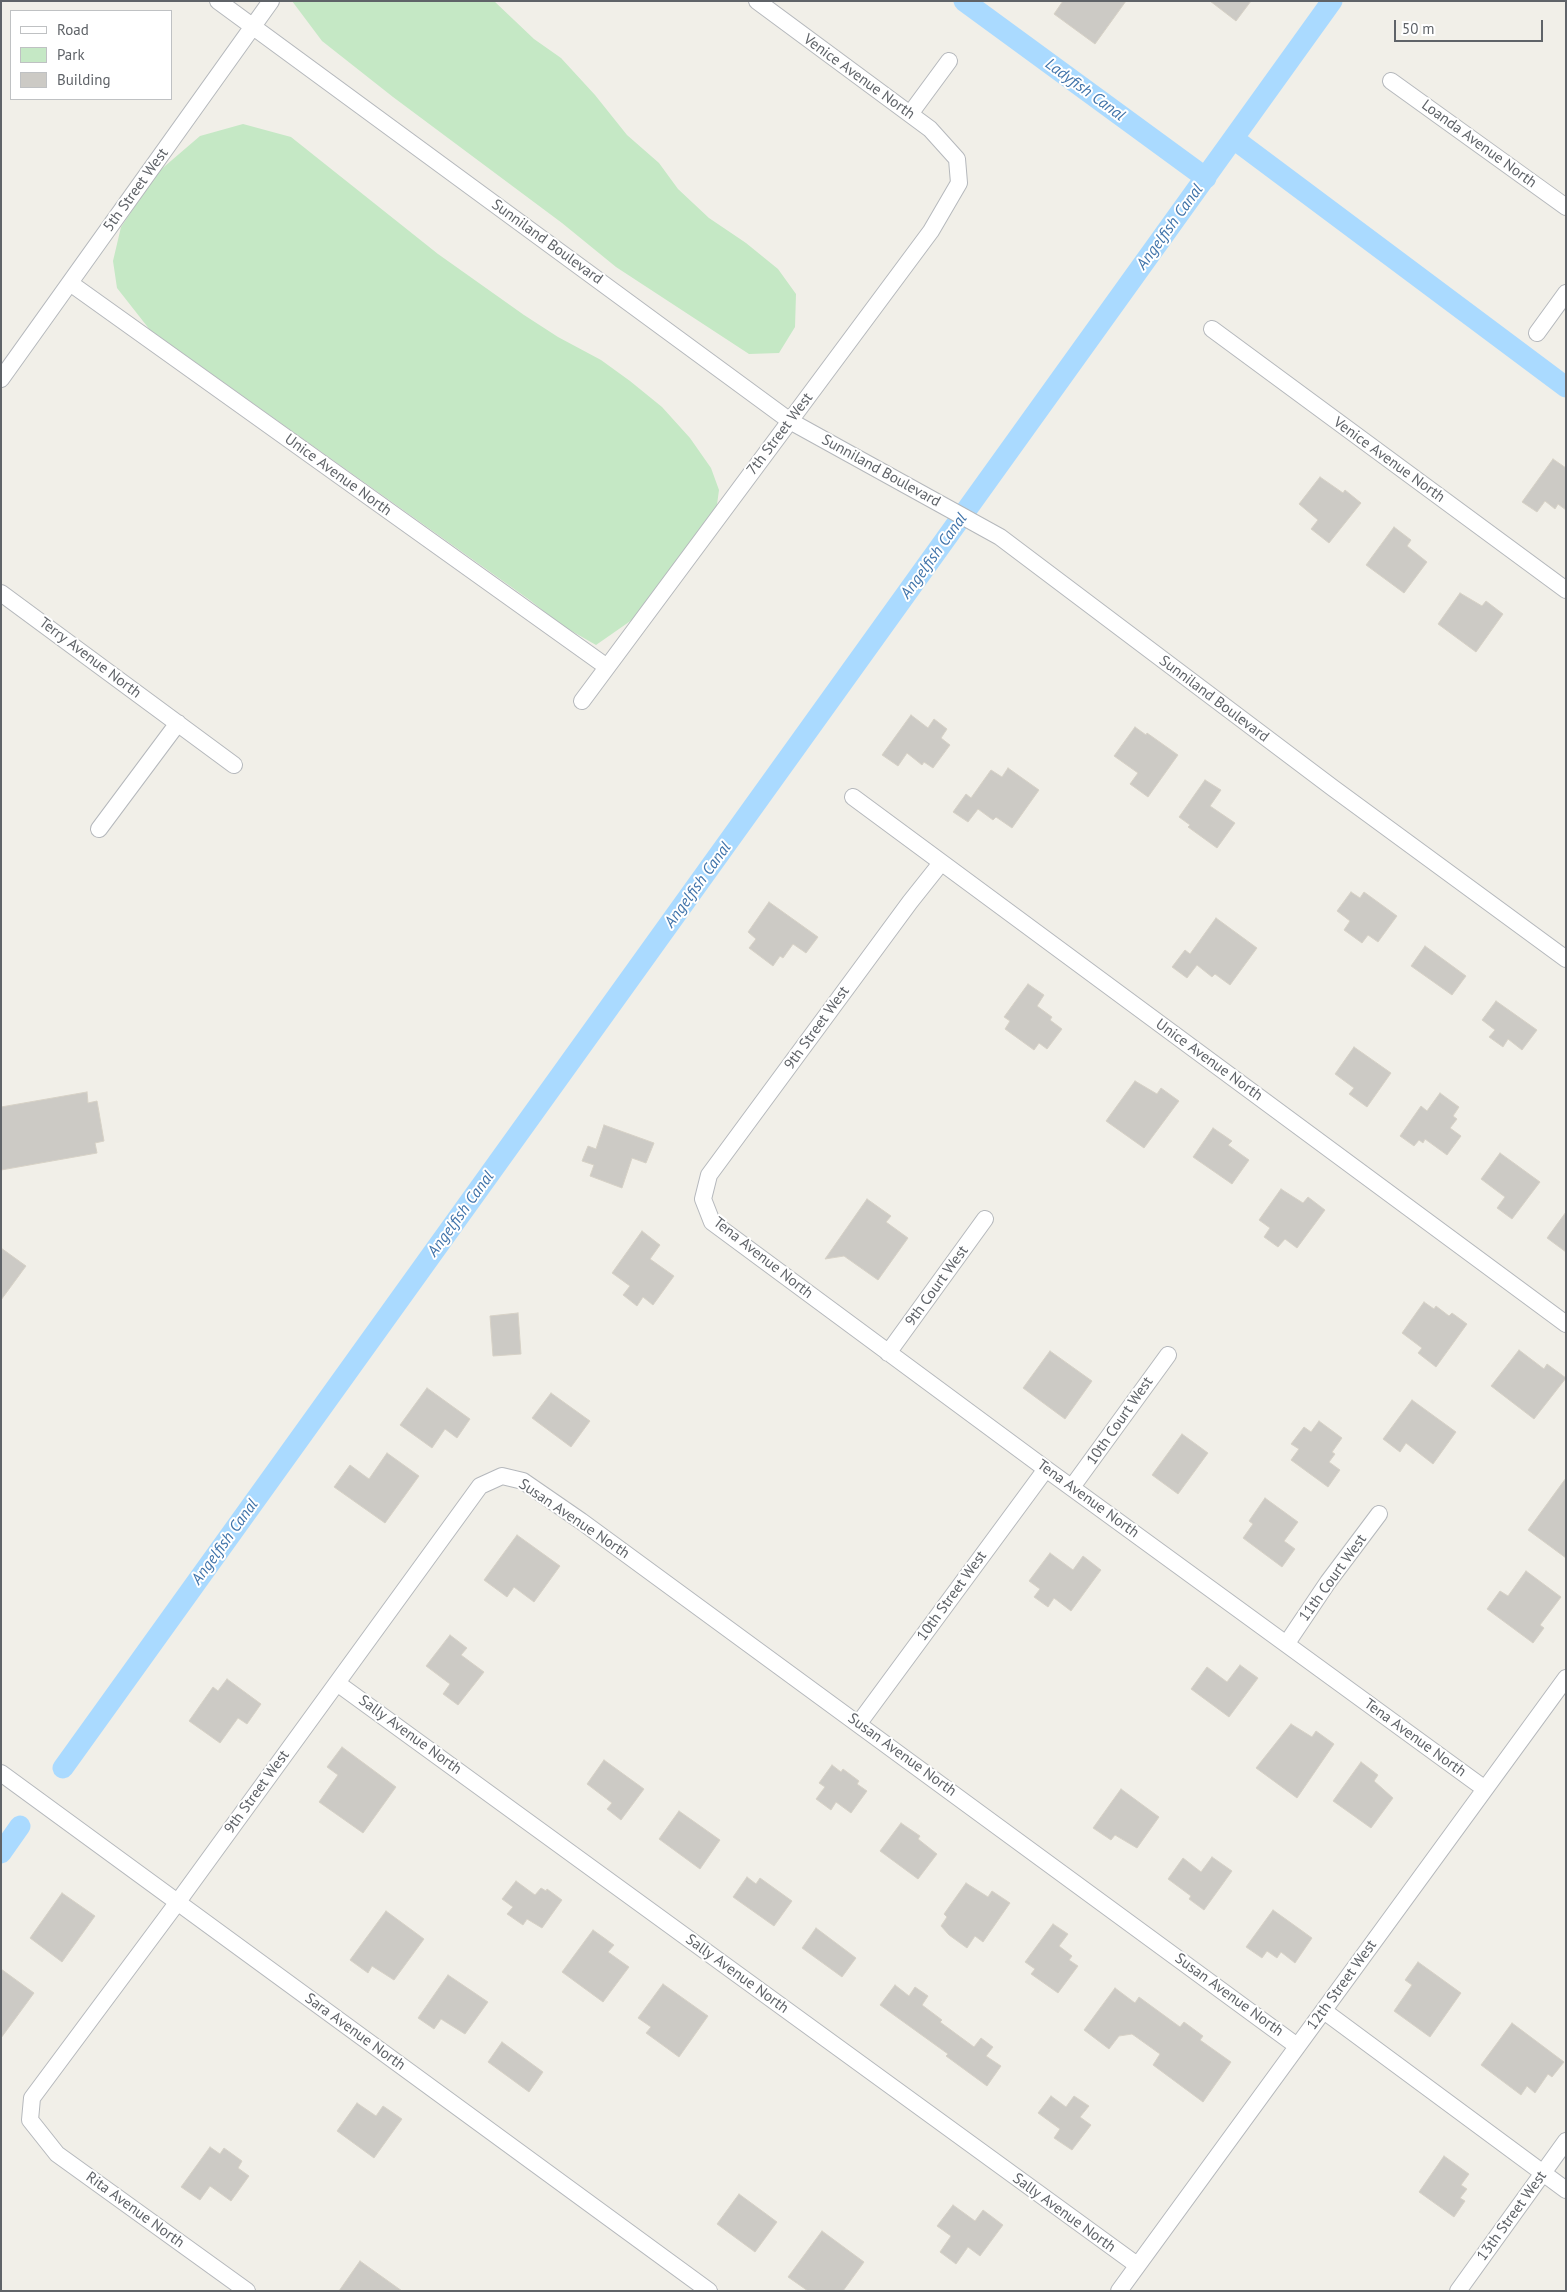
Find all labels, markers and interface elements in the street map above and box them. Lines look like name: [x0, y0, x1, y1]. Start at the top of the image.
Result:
legend: [10, 10, 172, 100]
scale bar: [1397, 10, 1546, 42]
text: 50 m: [1402, 19, 1435, 38]
text: Road: [57, 20, 89, 39]
street label: Venice Avenue North: [800, 31, 918, 123]
text: Park: [57, 45, 85, 64]
water label: Ladyfish Canal: [1041, 55, 1129, 125]
text: Building: [57, 70, 111, 89]
street label: Loanda Avenue North: [1418, 96, 1540, 192]
street label: 5th Street West: [100, 145, 172, 235]
water label: Angelfish Canal: [1133, 181, 1207, 273]
street label: Sunniland Boulevard: [488, 196, 606, 288]
street label: 7th Street West: [743, 389, 817, 479]
street label: Venice Avenue North: [1330, 414, 1448, 506]
street label: Unice Avenue North: [281, 430, 395, 520]
street label: Sunniland Boulevard: [818, 431, 944, 511]
water label: Angelfish Canal: [897, 510, 971, 602]
street label: Terry Avenue North: [35, 614, 145, 702]
street label: Sunniland Boulevard: [1155, 652, 1273, 746]
water label: Angelfish Canal: [661, 839, 735, 931]
street label: 9th Street West: [781, 983, 853, 1073]
street label: Unice Avenue North: [1152, 1015, 1266, 1105]
water label: Angelfish Canal: [424, 1168, 498, 1260]
street label: Tena Avenue North: [710, 1214, 816, 1302]
street label: 9th Court West: [902, 1242, 972, 1330]
street label: 10th Court West: [1083, 1374, 1157, 1468]
street label: Tena Avenue North: [1034, 1456, 1142, 1542]
street label: Susan Avenue North: [515, 1475, 633, 1563]
water label: Angelfish Canal: [188, 1496, 262, 1588]
street label: 11th Court West: [1295, 1531, 1371, 1625]
street label: 10th Street West: [913, 1548, 991, 1644]
street label: Sally Avenue North: [355, 1692, 465, 1778]
street label: Tena Avenue North: [1361, 1695, 1469, 1781]
street label: Susan Avenue North: [844, 1710, 960, 1800]
street label: 9th Street West: [221, 1747, 293, 1837]
street label: Sally Avenue North: [682, 1931, 792, 2017]
street label: 12th Street West: [1303, 1937, 1381, 2033]
street label: Susan Avenue North: [1171, 1950, 1287, 2040]
street label: Sara Avenue North: [301, 1990, 409, 2074]
street label: Rita Avenue North: [82, 2168, 188, 2252]
street label: 13th Street West: [1473, 2168, 1551, 2264]
street label: Sally Avenue North: [1009, 2170, 1119, 2256]

